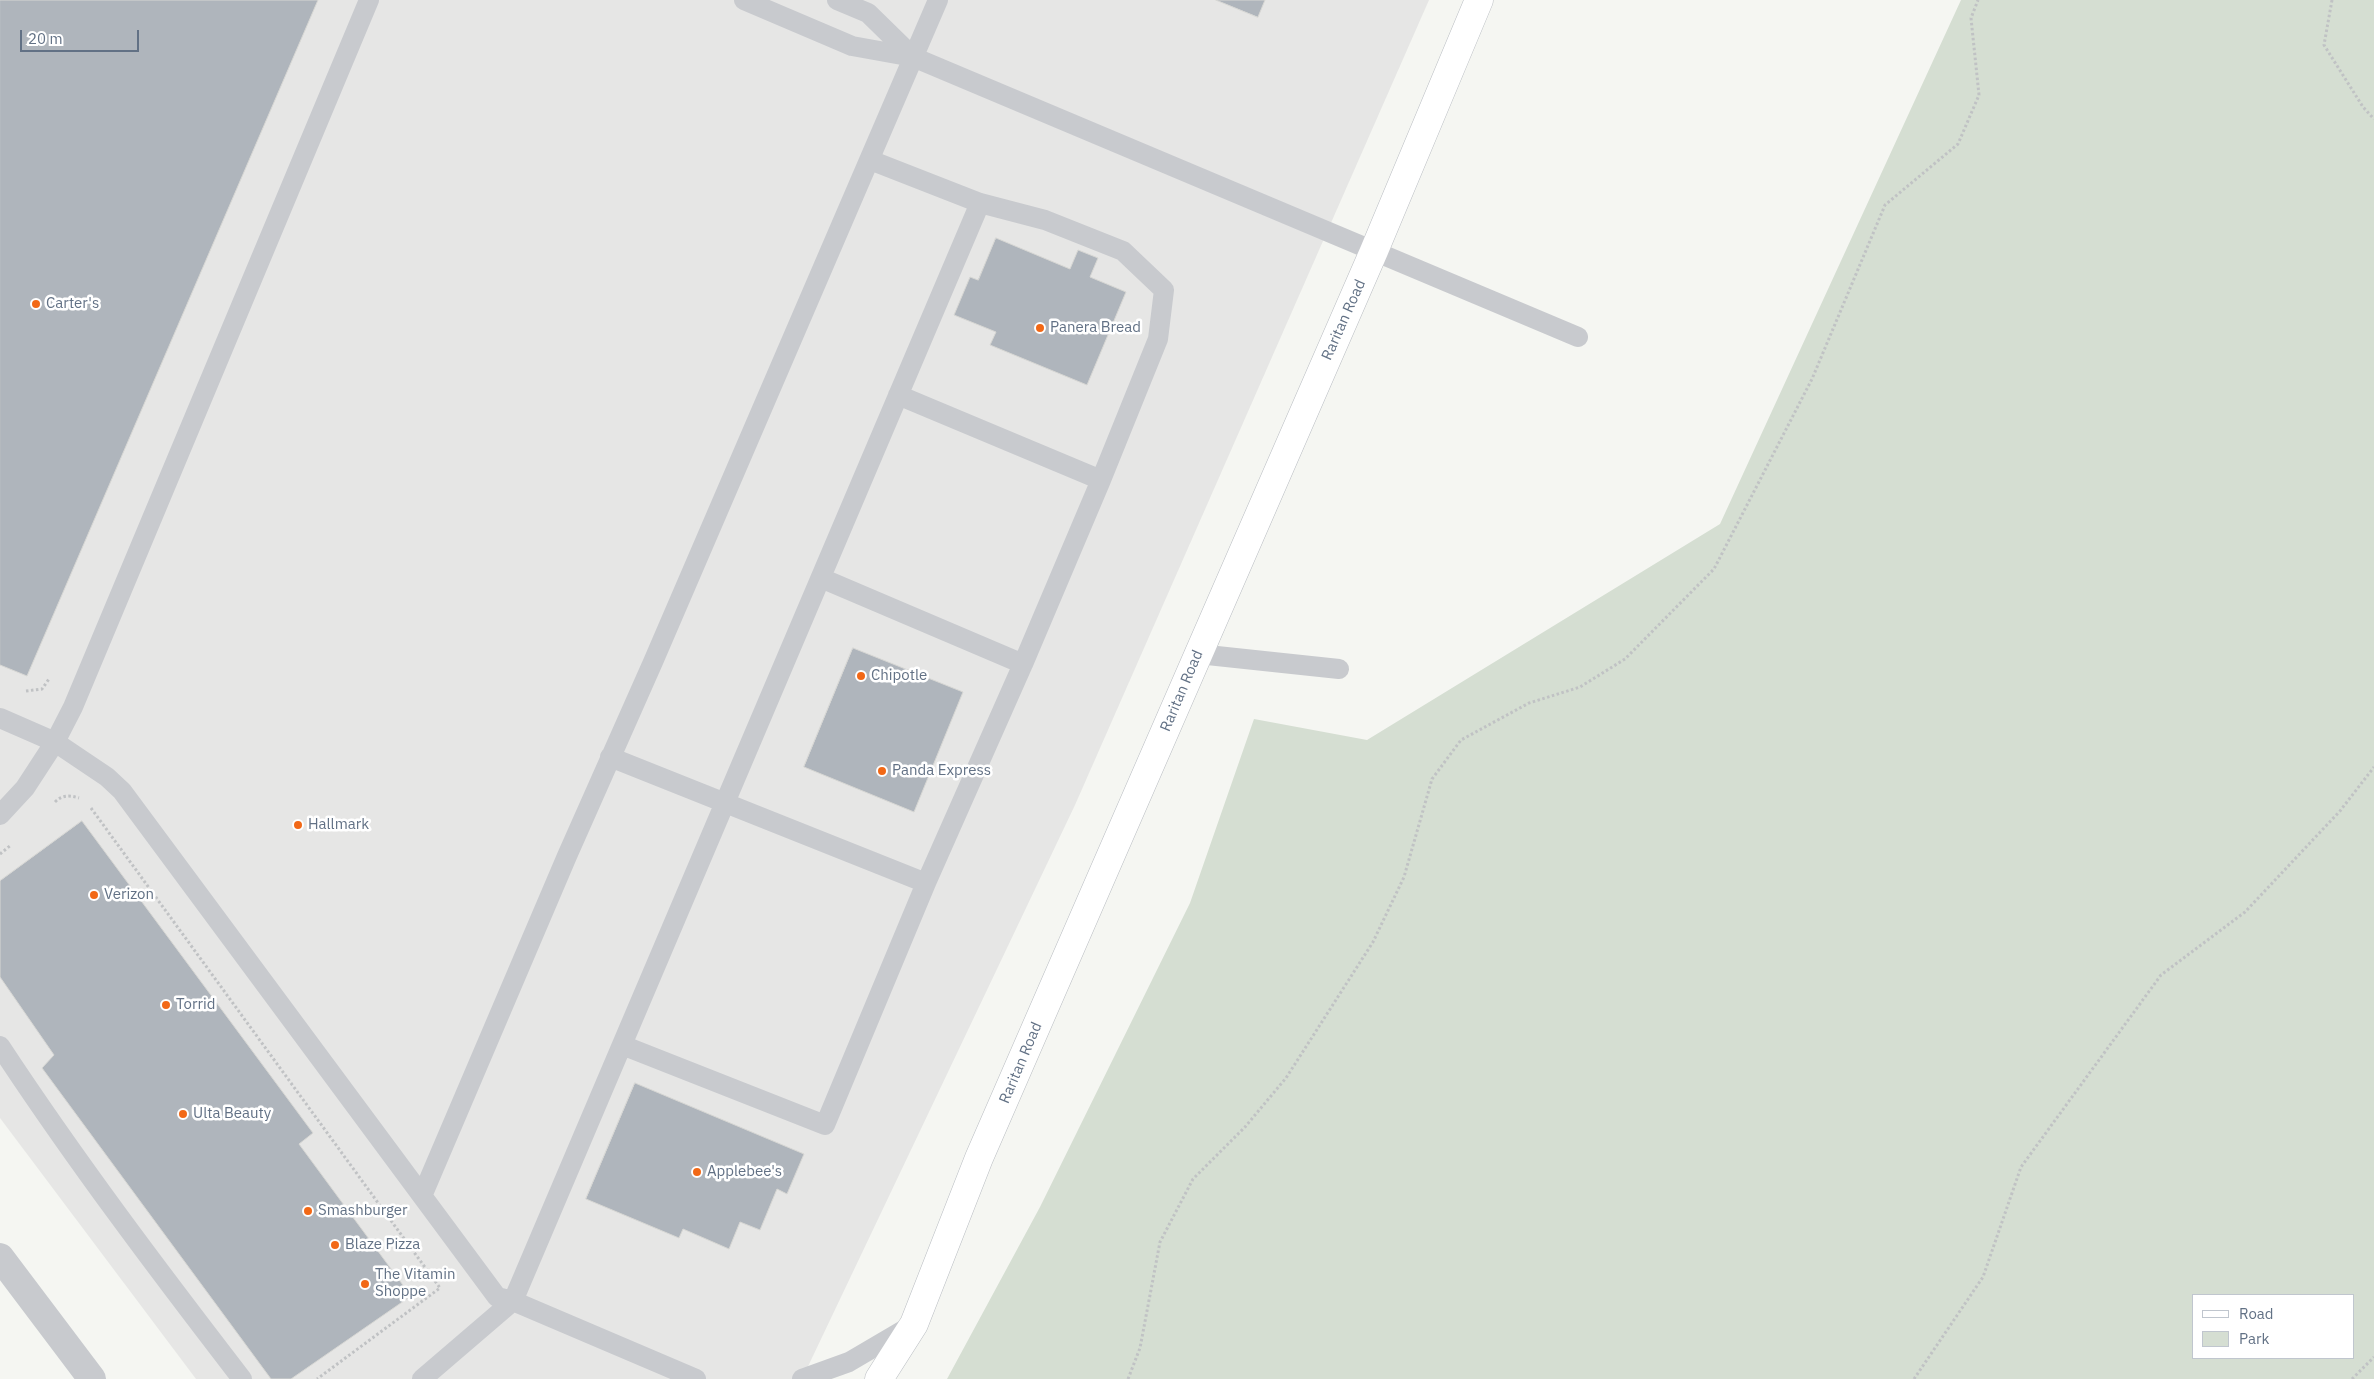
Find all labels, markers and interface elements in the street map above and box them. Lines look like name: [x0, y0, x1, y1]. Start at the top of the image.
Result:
scale bar: [22, 20, 141, 52]
text: 20 m: [28, 29, 63, 48]
street label: Raritan Road: [1318, 277, 1370, 363]
place label: Carter's: [46, 295, 99, 313]
marker: Carter's: [30, 298, 42, 310]
place label: Panera Bread: [1050, 319, 1141, 337]
marker: Panera Bread: [1034, 322, 1046, 334]
street label: Raritan Road: [1157, 648, 1207, 734]
place label: Chipotle: [871, 667, 927, 685]
marker: Chipotle: [855, 670, 867, 682]
place label: Panda Express: [892, 762, 991, 780]
marker: Panda Express: [876, 765, 888, 777]
place label: Hallmark: [308, 816, 369, 834]
marker: Hallmark: [292, 819, 304, 831]
place label: Verizon: [104, 886, 154, 904]
marker: Verizon: [88, 889, 100, 901]
place label: Torrid: [176, 996, 215, 1014]
marker: Torrid: [160, 999, 172, 1011]
street label: Raritan Road: [996, 1020, 1046, 1106]
place label: Ulta Beauty: [193, 1105, 271, 1123]
marker: Ulta Beauty: [177, 1108, 189, 1120]
place label: Applebee's: [707, 1163, 782, 1181]
marker: Applebee's: [691, 1166, 703, 1178]
place label: Smashburger: [318, 1202, 408, 1220]
marker: Smashburger: [302, 1205, 314, 1217]
place label: Blaze Pizza: [345, 1236, 420, 1254]
marker: Blaze Pizza: [329, 1239, 341, 1251]
place label: The Vitamin Shoppe: [375, 1266, 455, 1301]
marker: The Vitamin Shoppe: [359, 1278, 371, 1290]
legend: [2192, 1294, 2354, 1359]
text: Road: [2239, 1304, 2274, 1323]
text: Park: [2239, 1329, 2269, 1348]

